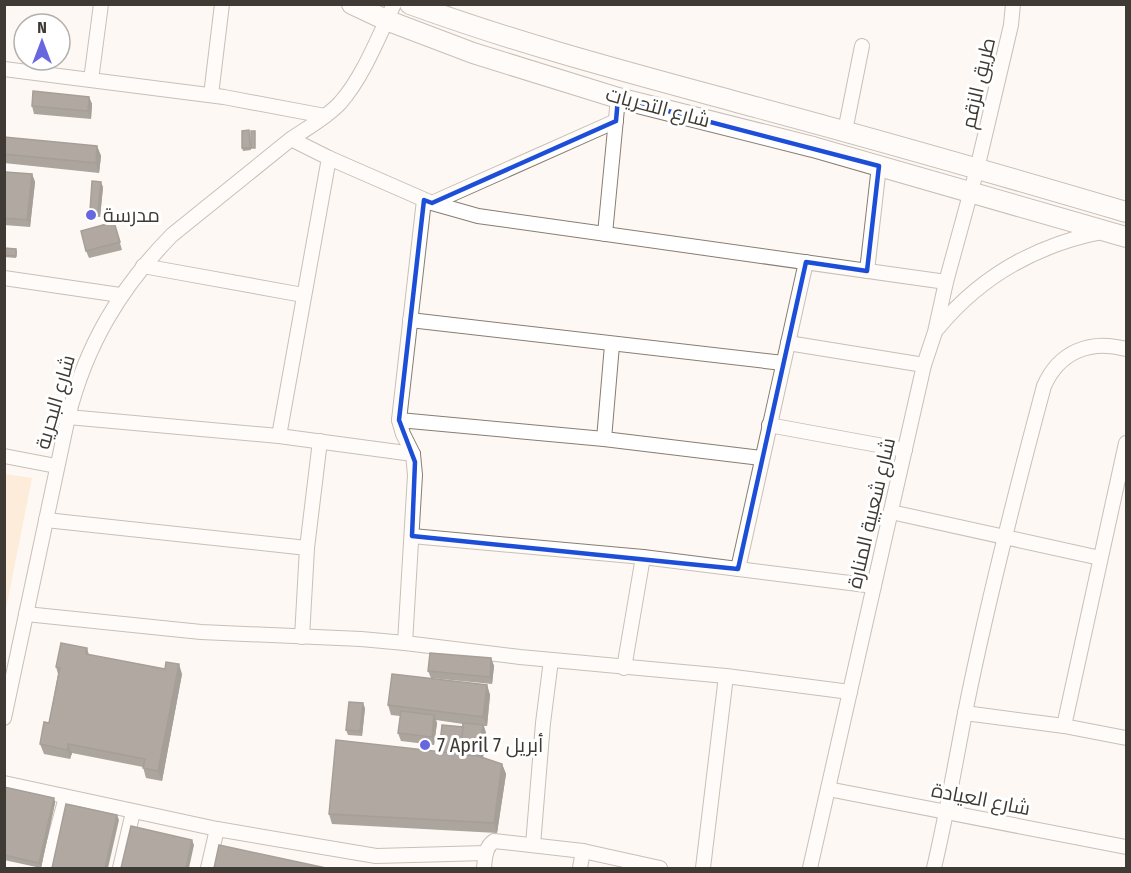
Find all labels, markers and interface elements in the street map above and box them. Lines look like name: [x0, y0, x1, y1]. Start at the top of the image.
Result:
north arrow: [12, 12, 72, 72]
text: N: [37, 18, 47, 37]
street label: طريق الزقم: [956, 35, 1002, 131]
street label: شارع التحريات: [603, 82, 713, 134]
place label: مدرسة: [103, 203, 160, 227]
marker: مدرسة: [84, 208, 98, 222]
street label: شارع البحرية: [30, 352, 82, 452]
street label: شارع شعبية المنارة: [842, 435, 902, 591]
place label: 7 April 7 أبريل: [437, 733, 543, 758]
marker: 7 April 7 أبريل: [418, 738, 432, 752]
street label: شارع العيادة: [929, 778, 1032, 822]

